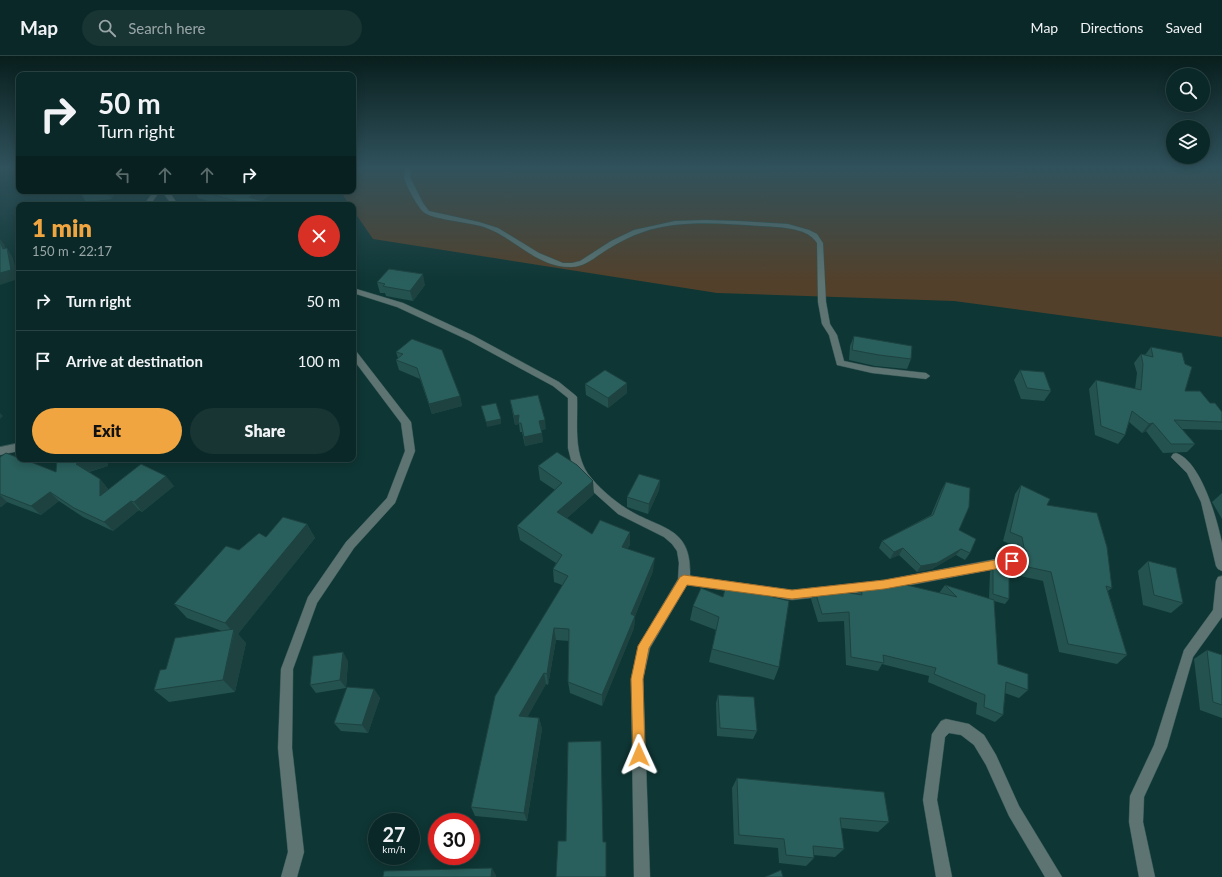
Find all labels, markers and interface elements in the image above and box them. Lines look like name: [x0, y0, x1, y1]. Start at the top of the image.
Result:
search box: [82, 10, 362, 46]
text: Map: [20, 16, 58, 39]
icon: search: [96, 17, 118, 39]
text: Search here: [128, 19, 206, 37]
text: Map: [1031, 19, 1058, 36]
text: Directions: [1080, 19, 1143, 36]
text: Saved: [1165, 19, 1202, 36]
map controls: [1166, 68, 1210, 164]
button: search: [1166, 68, 1210, 112]
text: 50 m: [98, 86, 161, 120]
icon: right: [32, 88, 84, 140]
text: Turn right: [98, 120, 175, 142]
button: layers: [1166, 120, 1210, 164]
icon: left: [112, 164, 134, 186]
icon: ahead: [154, 164, 176, 186]
icon: ahead: [196, 164, 218, 186]
icon: right: [238, 164, 260, 186]
text: 1 min: [32, 213, 92, 242]
button: close: [298, 215, 340, 257]
text: 150 m · 22:17: [32, 243, 112, 259]
icon: right: [32, 290, 54, 312]
text: Turn right: [66, 292, 131, 310]
text: 50 m: [306, 292, 340, 310]
icon: arrive: [32, 350, 54, 372]
text: Arrive at destination: [66, 352, 203, 370]
text: 100 m: [298, 352, 340, 370]
button: Exit: [32, 408, 182, 454]
button: Share: [190, 408, 340, 454]
pin: [995, 544, 1029, 578]
icon: arrive: [1001, 550, 1023, 572]
position arrow: [618, 734, 660, 776]
speed limit sign: 30: [428, 813, 480, 865]
text: 27: [382, 822, 406, 846]
text: km/h: [382, 843, 406, 855]

